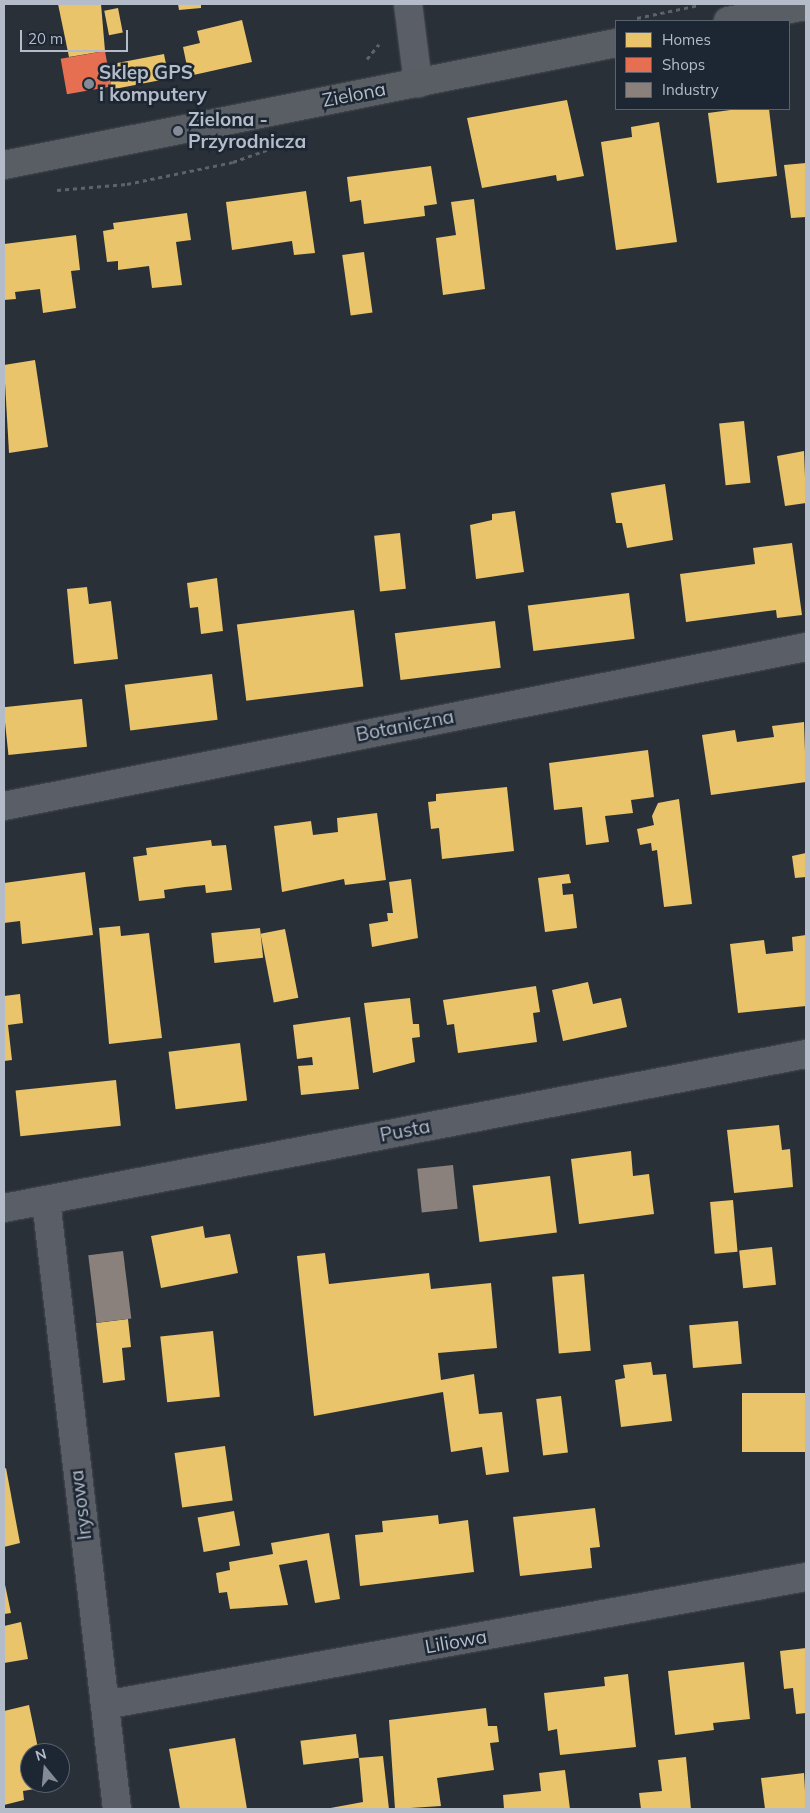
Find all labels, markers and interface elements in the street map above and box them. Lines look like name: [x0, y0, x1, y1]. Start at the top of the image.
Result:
scale bar: [22, 20, 130, 52]
legend: [615, 20, 790, 110]
text: 20 m: [28, 29, 63, 48]
text: Homes: [662, 30, 711, 49]
text: Shops: [662, 55, 705, 74]
place label: Sklep GPS i komputery: [99, 62, 207, 106]
marker: Sklep GPS i komputery: [83, 78, 95, 90]
street label: Zielona: [320, 78, 388, 112]
text: Industry: [662, 80, 719, 99]
place label: Zielona - Przyrodnicza: [188, 109, 306, 153]
marker: Zielona - Przyrodnicza: [172, 125, 184, 137]
street label: Botaniczna: [354, 705, 456, 747]
street label: Pusta: [378, 1115, 432, 1147]
street label: Irysowa: [65, 1469, 97, 1541]
street label: Liliowa: [423, 1625, 489, 1659]
north arrow: [20, 1743, 70, 1793]
text: N: [33, 1744, 49, 1765]

